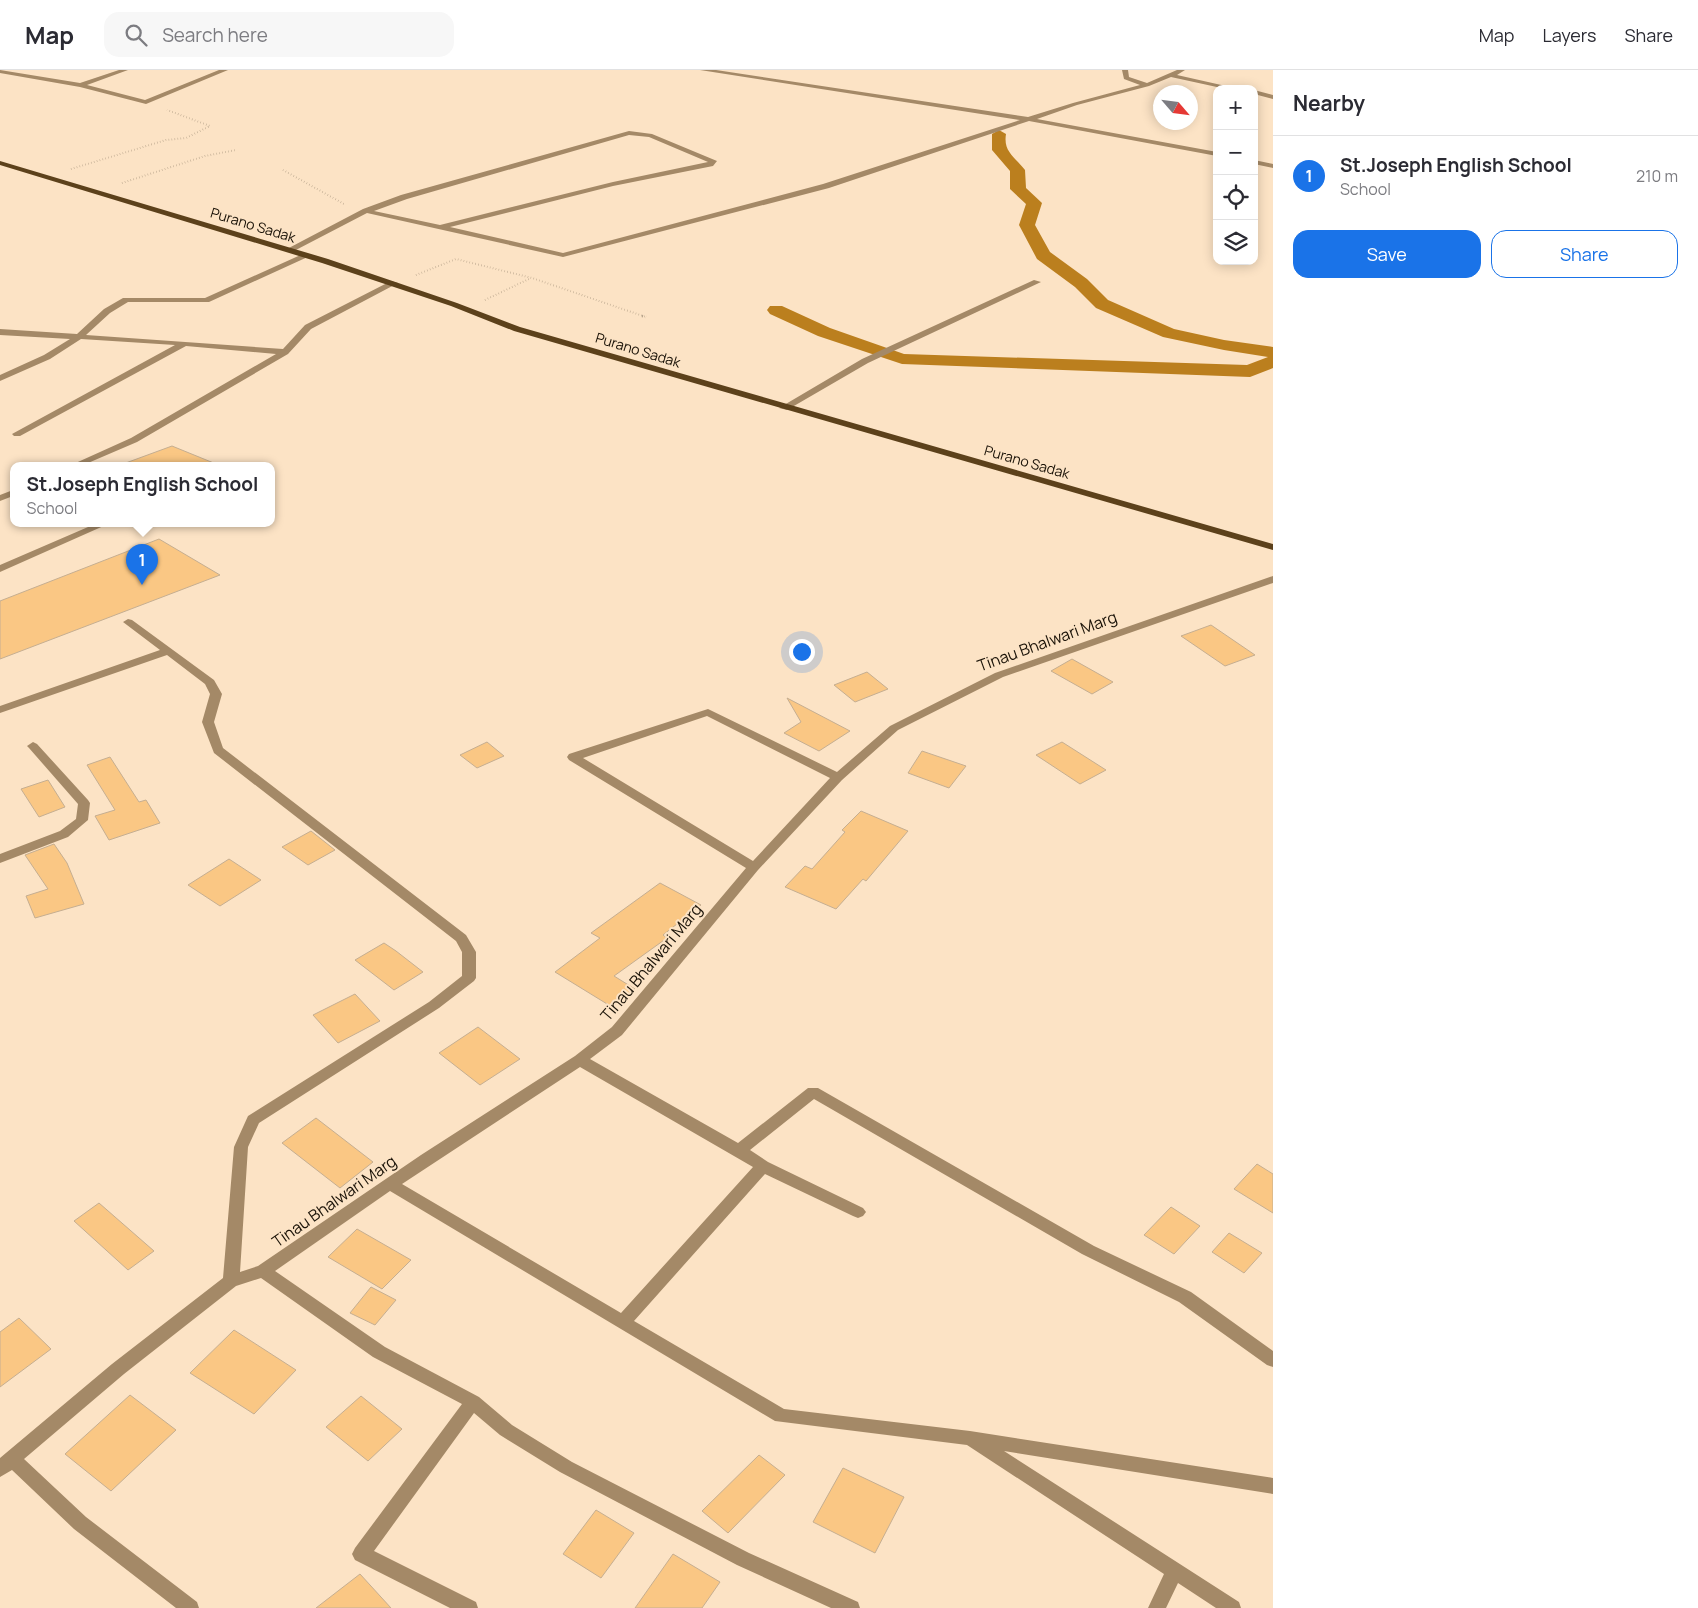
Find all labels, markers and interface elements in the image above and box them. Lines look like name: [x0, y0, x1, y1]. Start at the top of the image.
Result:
search box: [104, 12, 454, 57]
text: Map: [25, 18, 74, 51]
icon: search: [122, 21, 150, 49]
text: Search here: [162, 22, 268, 48]
text: Map: [1479, 23, 1514, 47]
text: Layers: [1542, 23, 1596, 47]
text: Share: [1624, 23, 1673, 47]
north arrow: [1153, 85, 1198, 130]
map controls: [1213, 85, 1258, 265]
button: +: [1213, 85, 1258, 130]
text: Nearby: [1293, 89, 1365, 117]
button: −: [1213, 130, 1258, 175]
text: St.Joseph English School: [1340, 152, 1572, 178]
text: 1: [1305, 165, 1313, 187]
text: 210 m: [1636, 165, 1678, 187]
button: locate: [1213, 175, 1258, 220]
text: School: [1340, 178, 1391, 200]
street label: Purano Sadak: [208, 203, 299, 247]
button: layers: [1213, 220, 1258, 265]
button: Save: [1293, 230, 1481, 278]
button: Share: [1491, 230, 1678, 278]
street label: Purano Sadak: [593, 328, 684, 372]
street label: Purano Sadak: [982, 440, 1073, 483]
popup: [10, 462, 275, 527]
text: St.Joseph English School: [27, 471, 258, 497]
text: School: [27, 497, 77, 519]
pin: 1: [126, 544, 158, 585]
street label: Tinau Bhalwari Marg: [974, 606, 1120, 676]
your location: [789, 639, 815, 665]
street label: Tinau Bhalwari Marg: [595, 899, 707, 1025]
street label: Tinau Bhalwari Marg: [267, 1150, 401, 1252]

